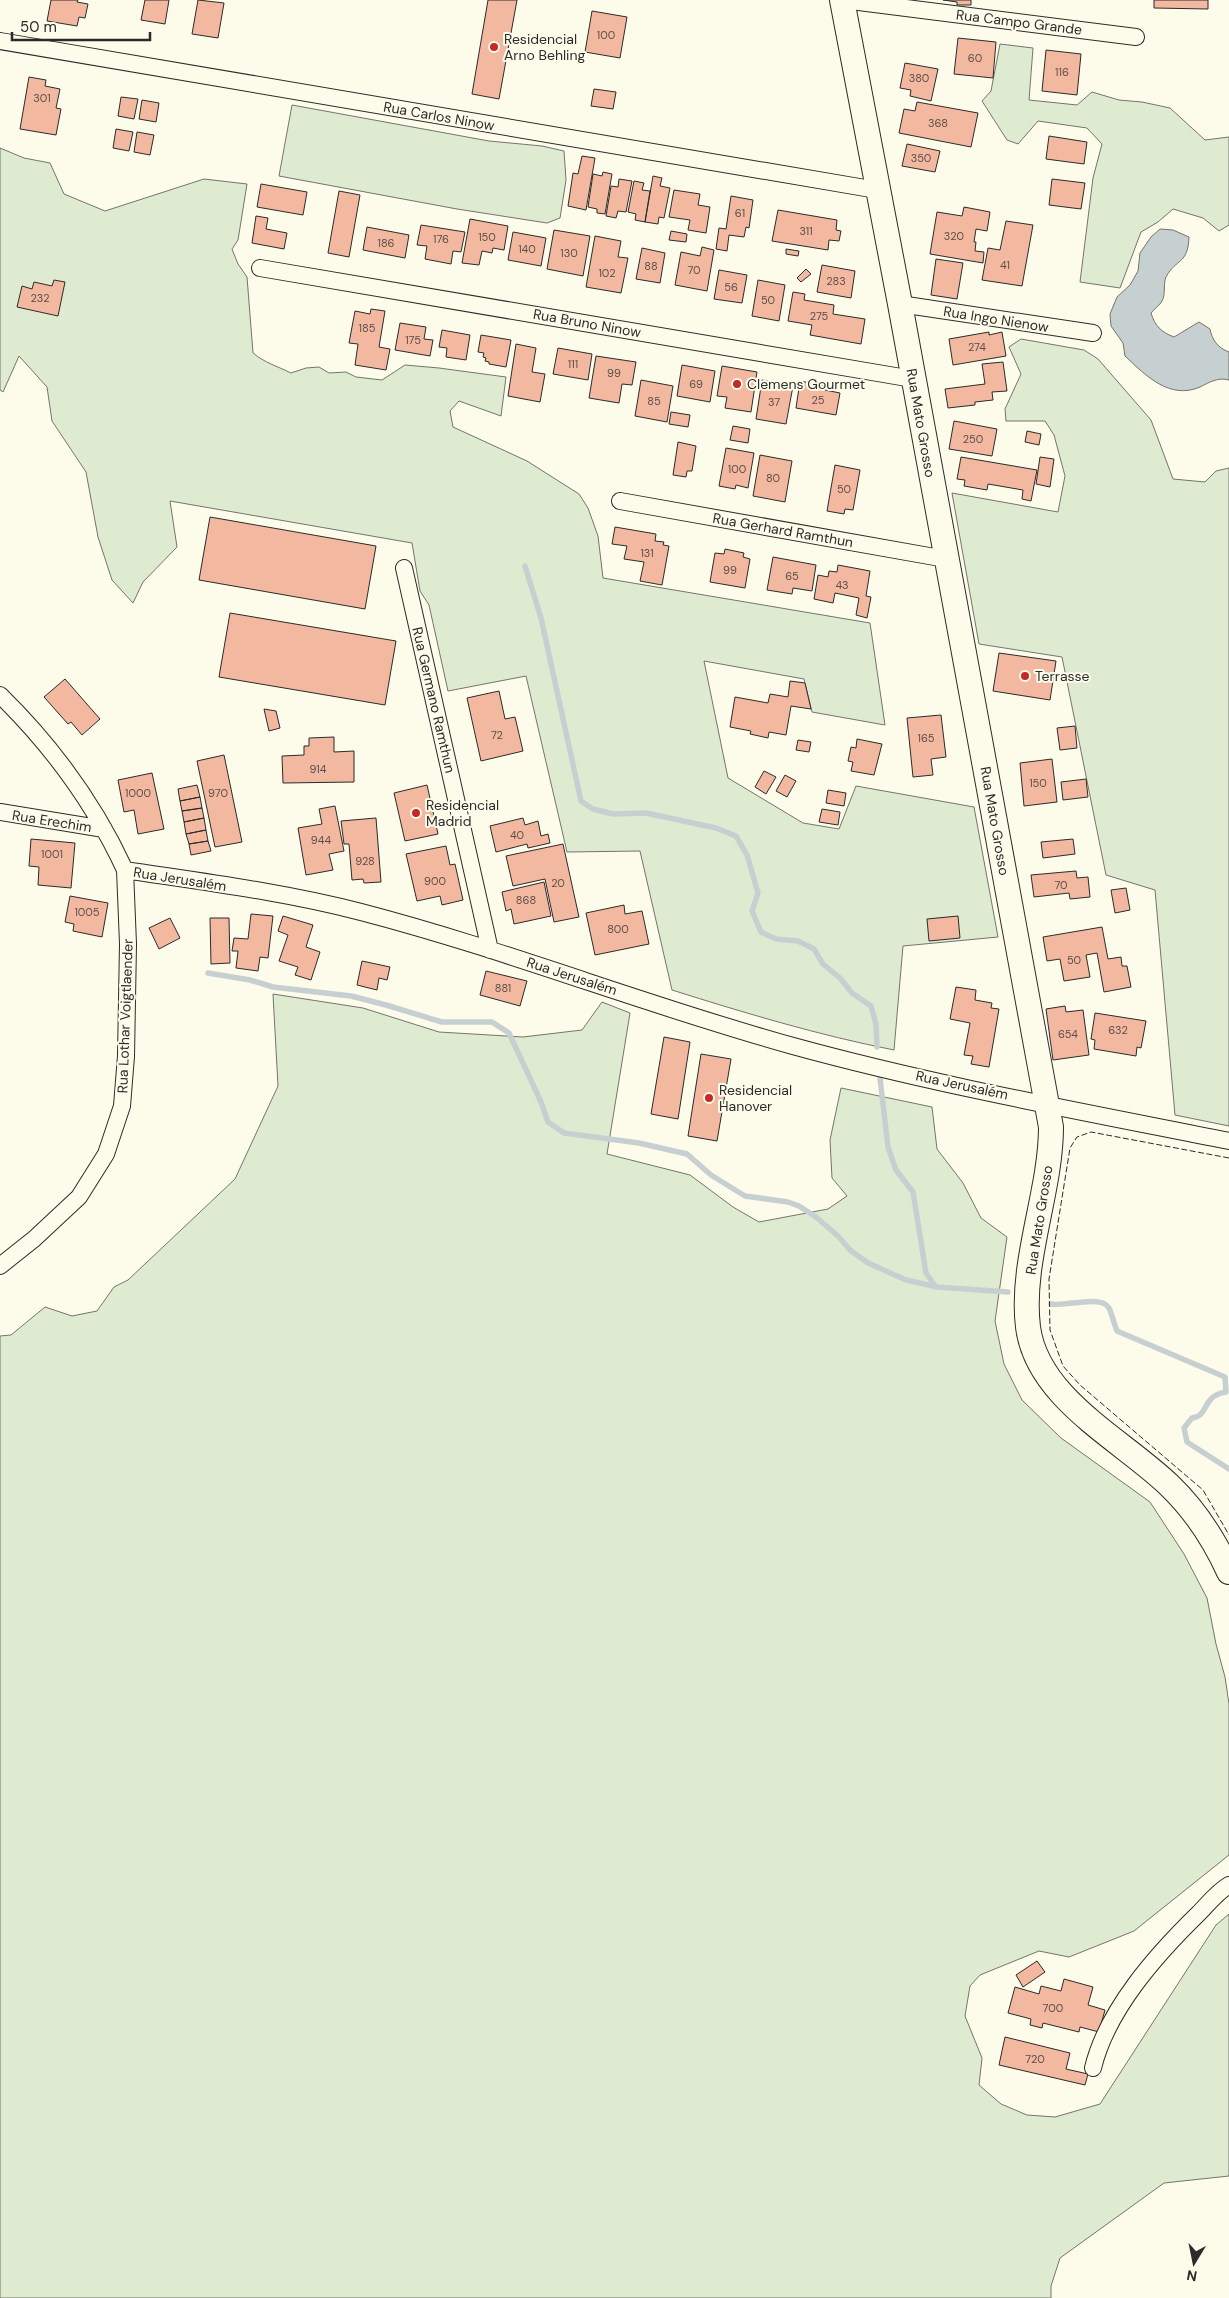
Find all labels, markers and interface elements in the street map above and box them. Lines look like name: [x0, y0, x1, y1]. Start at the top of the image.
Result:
street label: Rua Campo Grande: [955, 5, 1083, 39]
scale bar: [12, 10, 150, 42]
text: 50 m: [20, 17, 57, 37]
house number: 100: [597, 28, 615, 42]
place label: Residencial Arno Behling: [504, 30, 585, 64]
marker: Residencial Arno Behling: [488, 41, 500, 53]
house number: 60: [968, 51, 982, 65]
house number: 116: [1055, 65, 1069, 79]
house number: 380: [909, 71, 929, 85]
house number: 301: [33, 91, 51, 105]
street label: Rua Carlos Ninow: [382, 97, 496, 135]
house number: 368: [928, 116, 948, 130]
house number: 350: [911, 151, 931, 165]
house number: 61: [735, 206, 745, 220]
house number: 311: [799, 224, 813, 238]
house number: 320: [944, 229, 964, 243]
house number: 150: [478, 230, 496, 244]
house number: 176: [433, 232, 449, 246]
house number: 186: [377, 236, 395, 250]
house number: 140: [518, 242, 536, 256]
house number: 130: [560, 246, 578, 260]
house number: 41: [1000, 258, 1010, 272]
house number: 88: [644, 259, 658, 273]
house number: 70: [687, 263, 701, 277]
house number: 102: [598, 266, 616, 280]
house number: 283: [826, 274, 846, 288]
house number: 56: [724, 280, 738, 294]
house number: 232: [30, 291, 50, 305]
house number: 50: [761, 293, 775, 307]
street label: Rua Ingo Nienow: [942, 302, 1050, 336]
street label: Rua Bruno Ninow: [532, 305, 643, 341]
house number: 275: [810, 309, 828, 323]
house number: 185: [359, 321, 376, 335]
house number: 175: [405, 333, 421, 347]
house number: 274: [968, 340, 986, 354]
house number: 111: [568, 357, 578, 371]
house number: 99: [607, 366, 621, 380]
street label: Rua Mato Grosso: [903, 367, 939, 479]
place label: Clemens Gourmet: [747, 375, 865, 393]
house number: 69: [689, 377, 703, 391]
marker: Clemens Gourmet: [731, 378, 743, 390]
house number: 25: [811, 393, 825, 407]
house number: 85: [647, 394, 661, 408]
house number: 37: [768, 395, 780, 409]
house number: 250: [963, 432, 983, 446]
house number: 100: [728, 462, 746, 476]
house number: 80: [766, 471, 780, 485]
house number: 50: [837, 482, 851, 496]
street label: Rua Gerhard Ramthun: [711, 509, 855, 551]
house number: 131: [640, 546, 654, 560]
house number: 99: [723, 563, 737, 577]
house number: 65: [785, 569, 799, 583]
house number: 43: [835, 578, 849, 592]
street label: Rua Germano Ramthun: [408, 625, 460, 775]
place label: Terrasse: [1035, 667, 1090, 685]
marker: Terrasse: [1019, 670, 1031, 682]
house number: 72: [491, 728, 503, 742]
house number: 165: [918, 731, 935, 745]
house number: 914: [310, 762, 327, 776]
street label: Rua Mato Grosso: [977, 765, 1013, 877]
house number: 150: [1029, 776, 1047, 790]
house number: 1000: [125, 786, 151, 800]
house number: 970: [208, 786, 228, 800]
place label: Residencial Madrid: [426, 796, 499, 830]
street label: Rua Erechim: [11, 806, 93, 836]
marker: Residencial Madrid: [410, 807, 422, 819]
house number: 40: [510, 828, 524, 842]
house number: 944: [311, 833, 331, 847]
house number: 1001: [41, 847, 63, 861]
house number: 928: [355, 854, 375, 868]
street label: Rua Jerusalém: [132, 863, 228, 895]
house number: 900: [424, 874, 446, 888]
house number: 20: [551, 876, 565, 890]
house number: 70: [1054, 878, 1068, 892]
house number: 868: [516, 893, 536, 907]
house number: 1005: [74, 905, 100, 919]
house number: 800: [607, 922, 629, 936]
street label: Rua Lothar Voigtlaender: [113, 938, 137, 1094]
street label: Rua Jerusalém: [524, 953, 620, 999]
house number: 50: [1067, 953, 1081, 967]
house number: 881: [495, 981, 511, 995]
house number: 632: [1108, 1023, 1128, 1037]
house number: 654: [1058, 1027, 1078, 1041]
street label: Rua Jerusalém: [914, 1066, 1010, 1104]
place label: Residencial Hanover: [719, 1081, 792, 1115]
marker: Residencial Hanover: [703, 1092, 715, 1104]
street label: Rua Mato Grosso: [1021, 1164, 1057, 1276]
house number: 700: [1043, 2001, 1063, 2015]
house number: 720: [1025, 2052, 1045, 2066]
north arrow: [1169, 2238, 1219, 2288]
text: N: [1185, 2266, 1198, 2286]

